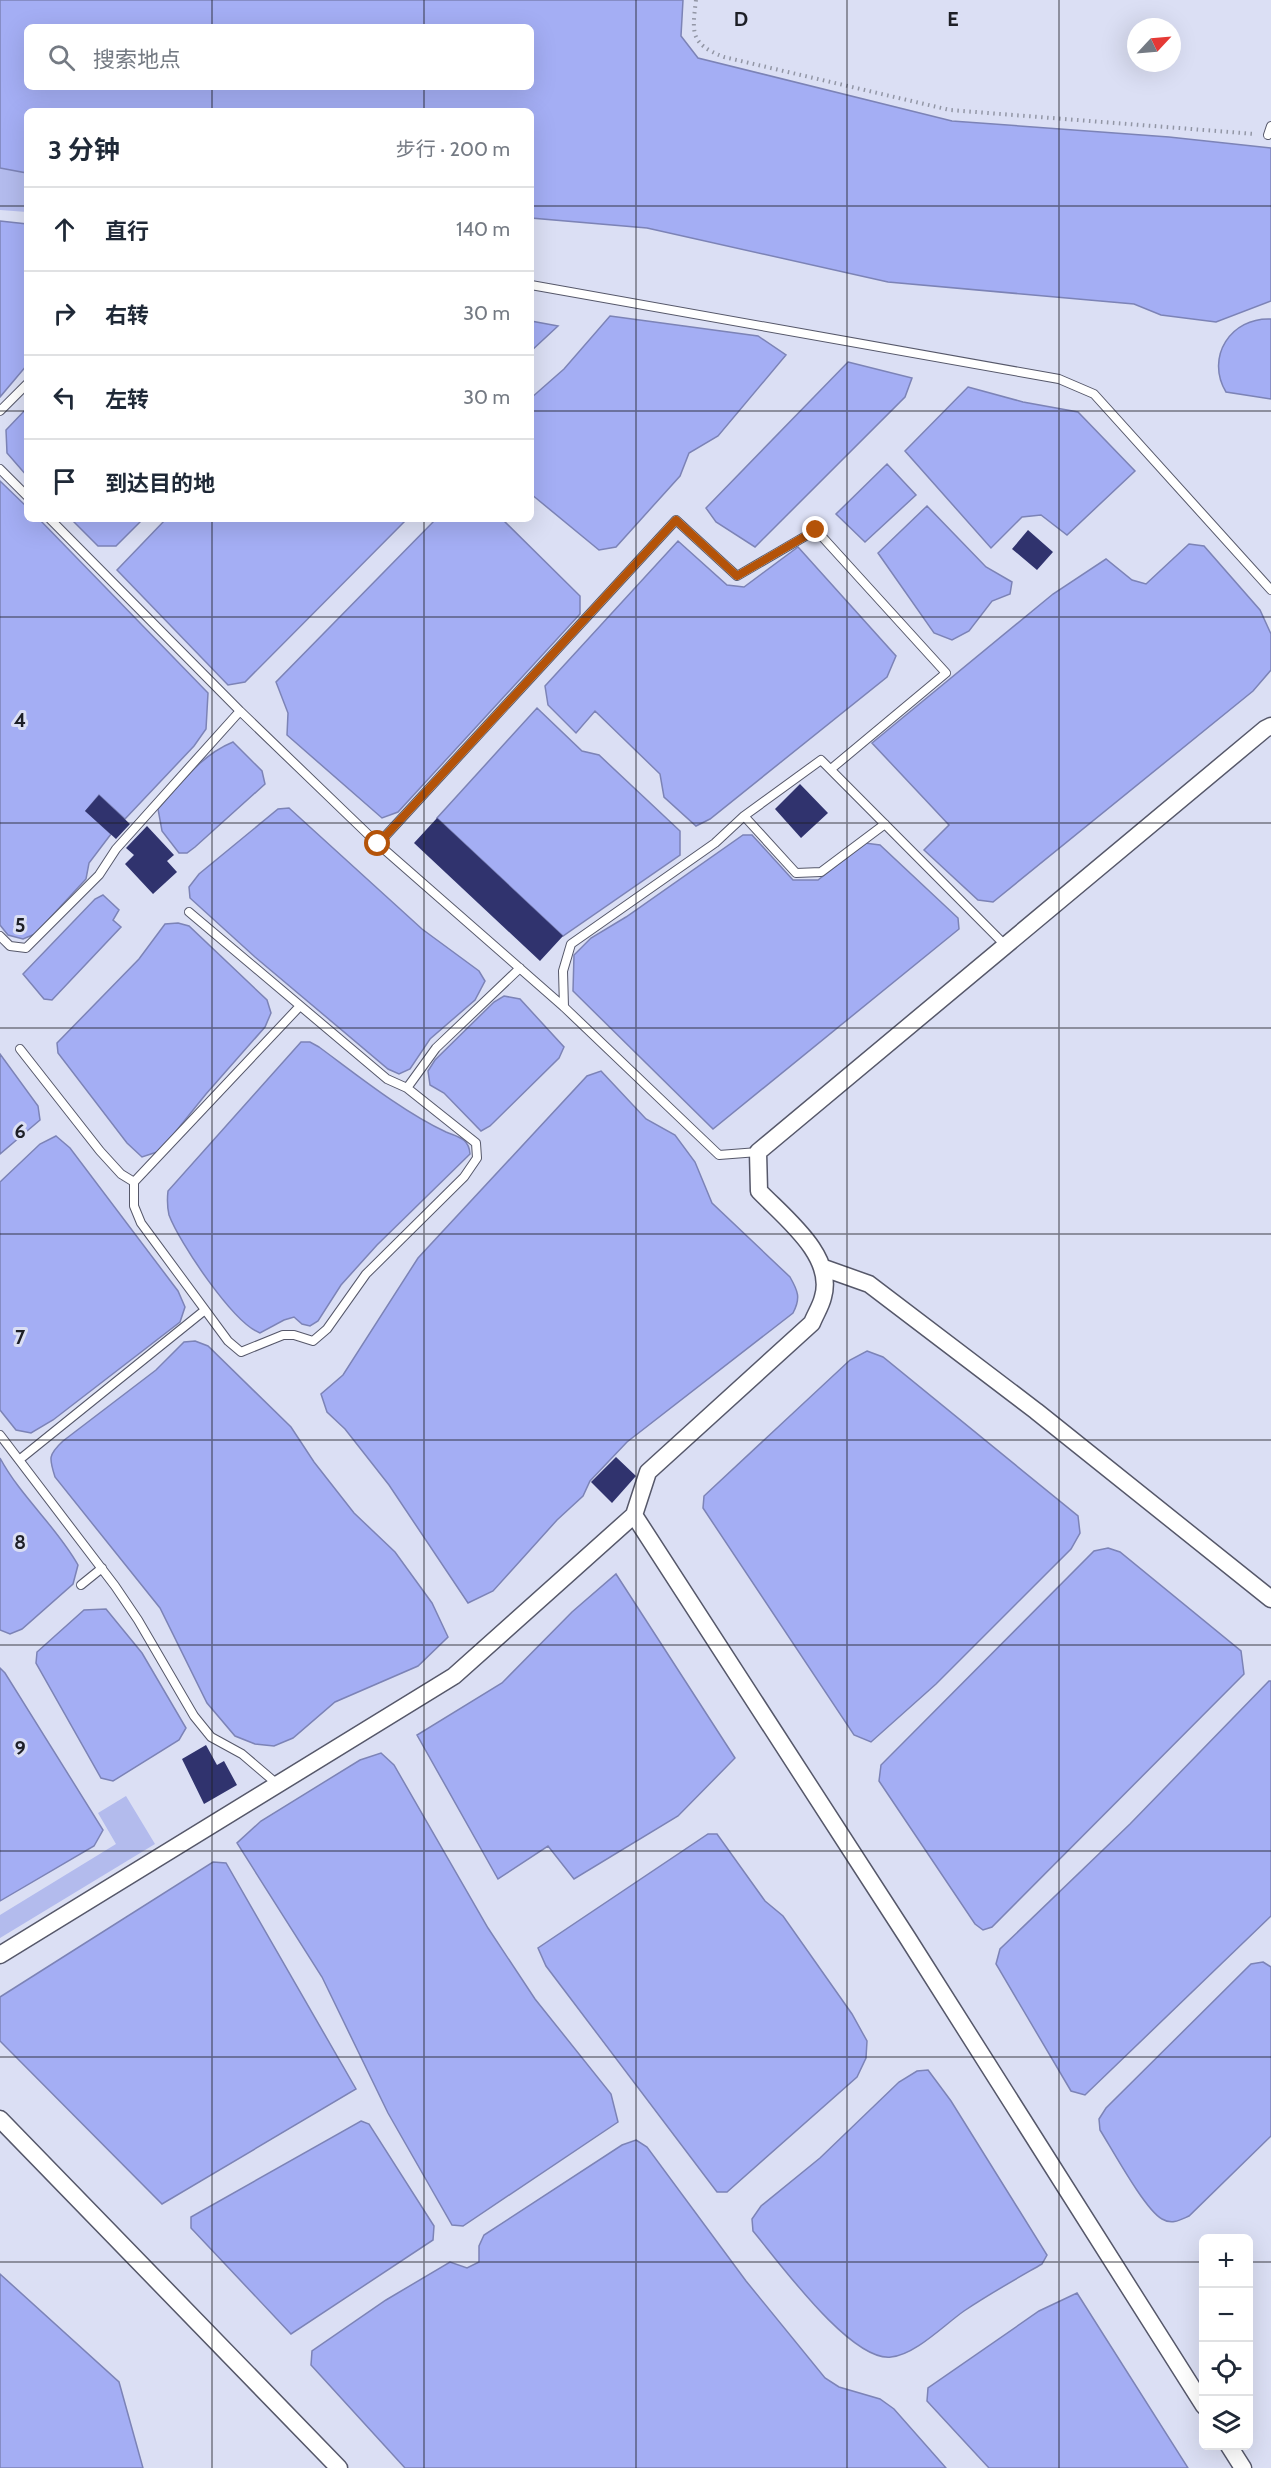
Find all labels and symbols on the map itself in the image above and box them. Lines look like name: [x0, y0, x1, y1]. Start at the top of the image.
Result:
text: D: [734, 7, 748, 31]
text: E: [947, 7, 959, 31]
north arrow: [1127, 18, 1181, 72]
route end: [802, 516, 828, 542]
text: 4: [14, 708, 26, 732]
route start: [364, 830, 390, 856]
text: 5: [15, 913, 25, 937]
text: 6: [14, 1119, 26, 1143]
text: 7: [15, 1325, 26, 1349]
text: 8: [14, 1530, 26, 1554]
text: 9: [14, 1736, 26, 1760]

